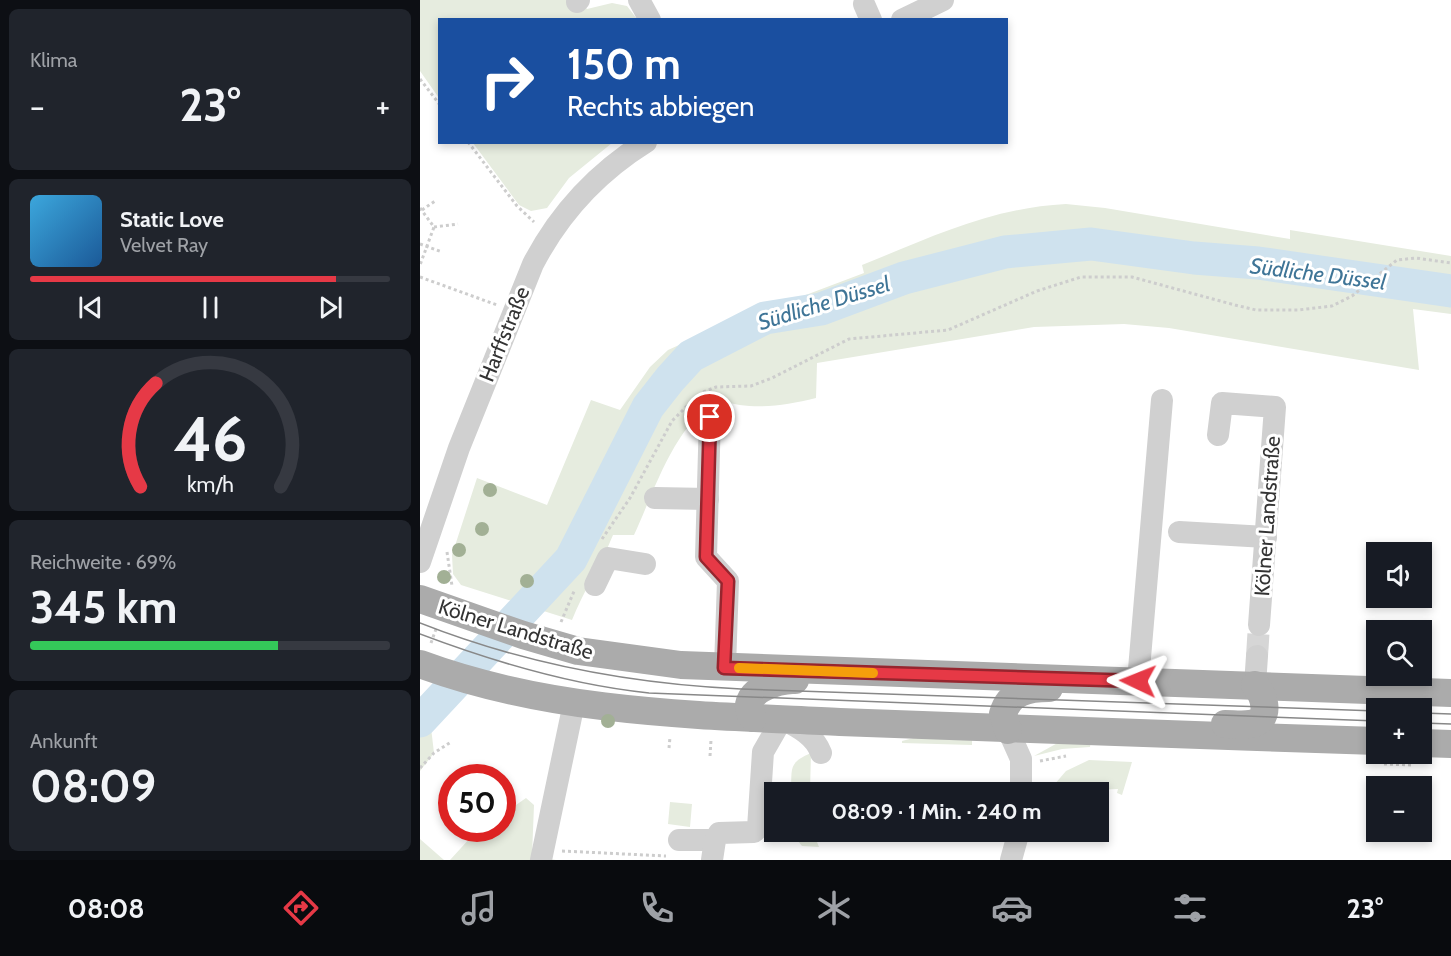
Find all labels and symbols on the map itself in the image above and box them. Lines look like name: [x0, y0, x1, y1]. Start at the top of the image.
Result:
water label: Südliche Düssel: [1249, 252, 1388, 296]
water label: Südliche Düssel: [755, 270, 894, 336]
street label: Harffstraße: [474, 283, 534, 385]
pin: [684, 391, 735, 442]
street label: Kölner Landstraße: [1249, 435, 1285, 597]
street label: Kölner Landstraße: [436, 594, 597, 665]
position arrow: [1106, 649, 1170, 713]
speed limit sign: 50: [438, 764, 516, 842]

